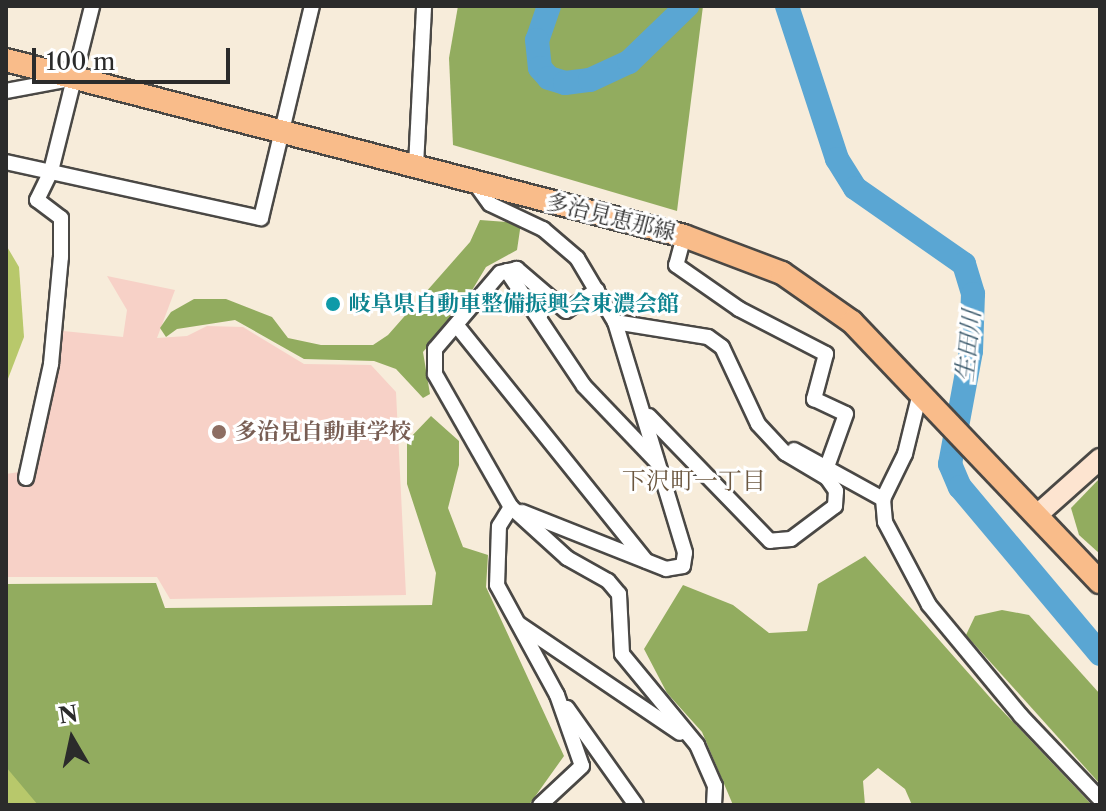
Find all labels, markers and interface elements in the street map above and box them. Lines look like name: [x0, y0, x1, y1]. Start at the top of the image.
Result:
scale bar: [36, 32, 234, 82]
text: 100 m: [46, 47, 115, 76]
street label: 多治見恵那線: [544, 188, 678, 246]
place label: 岐阜県自動車整備振興会東濃会館: [349, 291, 679, 317]
marker: 岐阜県自動車整備振興会東濃会館: [324, 295, 342, 313]
water label: 生田川: [950, 309, 986, 383]
place label: 多治見自動車学校: [235, 419, 411, 445]
marker: 多治見自動車学校: [210, 423, 228, 441]
district label: 下沢町一丁目: [622, 467, 766, 495]
north arrow: [32, 699, 112, 779]
text: N: [57, 700, 80, 730]

